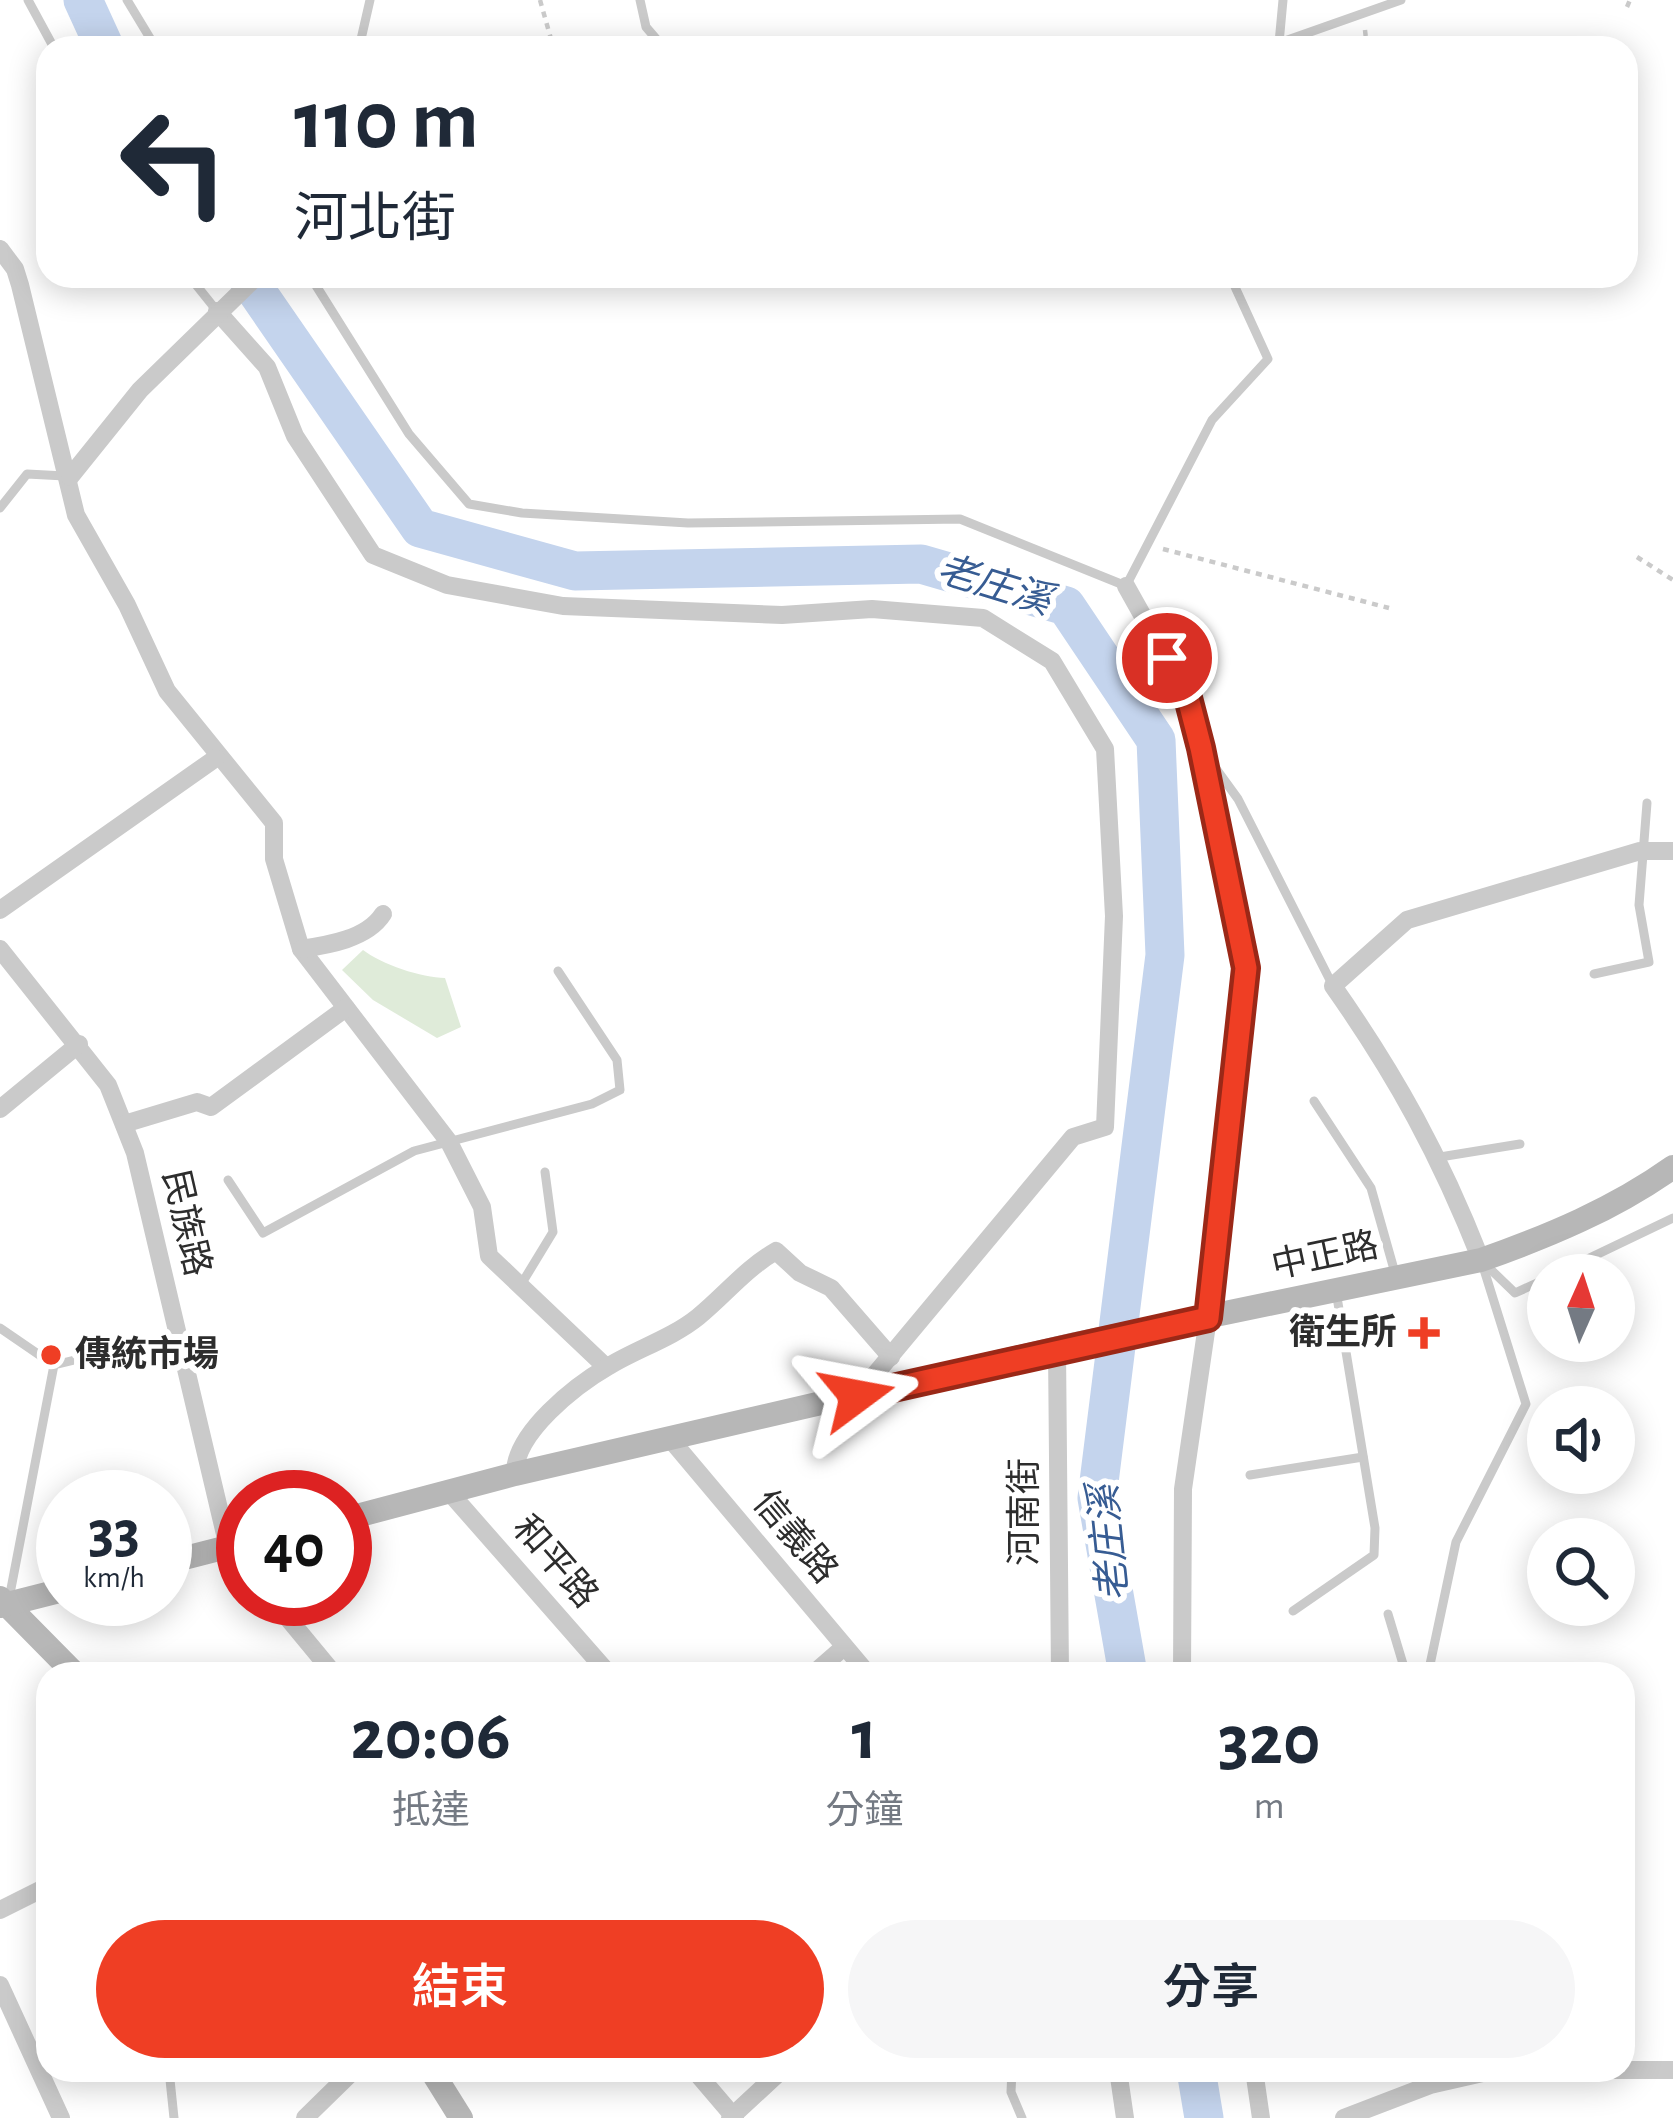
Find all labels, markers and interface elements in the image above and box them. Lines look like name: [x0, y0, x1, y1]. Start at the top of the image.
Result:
text: 110 m: [294, 80, 479, 164]
icon: left: [96, 84, 252, 240]
text: 河北街: [294, 193, 456, 247]
water label: 老庄溪: [932, 547, 1061, 623]
pin: [1116, 607, 1218, 709]
icon: arrive: [1134, 625, 1200, 691]
street label: 民族路: [156, 1166, 218, 1280]
street label: 中正路: [1268, 1225, 1382, 1285]
north arrow: [1527, 1254, 1635, 1362]
map controls: [1527, 1254, 1635, 1626]
place label: 衛生所: [1289, 1313, 1397, 1351]
marker: 衛生所: [1408, 1317, 1440, 1349]
position arrow: [794, 1333, 920, 1459]
place label: 傳統市場: [75, 1334, 219, 1373]
marker: 傳統市場: [38, 1342, 64, 1368]
button: sound: [1527, 1386, 1635, 1494]
street label: 河南街: [1005, 1458, 1043, 1566]
speed limit sign: 40: [216, 1470, 372, 1626]
water label: 老庄溪: [1081, 1478, 1136, 1604]
street label: 信義路: [746, 1483, 845, 1590]
text: 33: [88, 1503, 140, 1563]
street label: 和平路: [506, 1508, 606, 1615]
button: search: [1527, 1518, 1635, 1626]
text: km/h: [83, 1563, 145, 1593]
text: 20:06: [351, 1700, 511, 1772]
text: 1: [851, 1700, 877, 1772]
text: 320: [1218, 1705, 1320, 1777]
text: m: [1254, 1787, 1285, 1826]
text: 抵達: [392, 1792, 470, 1831]
text: 分鐘: [825, 1792, 903, 1831]
button: 結束: [96, 1920, 824, 2058]
button: 分享: [848, 1920, 1575, 2058]

